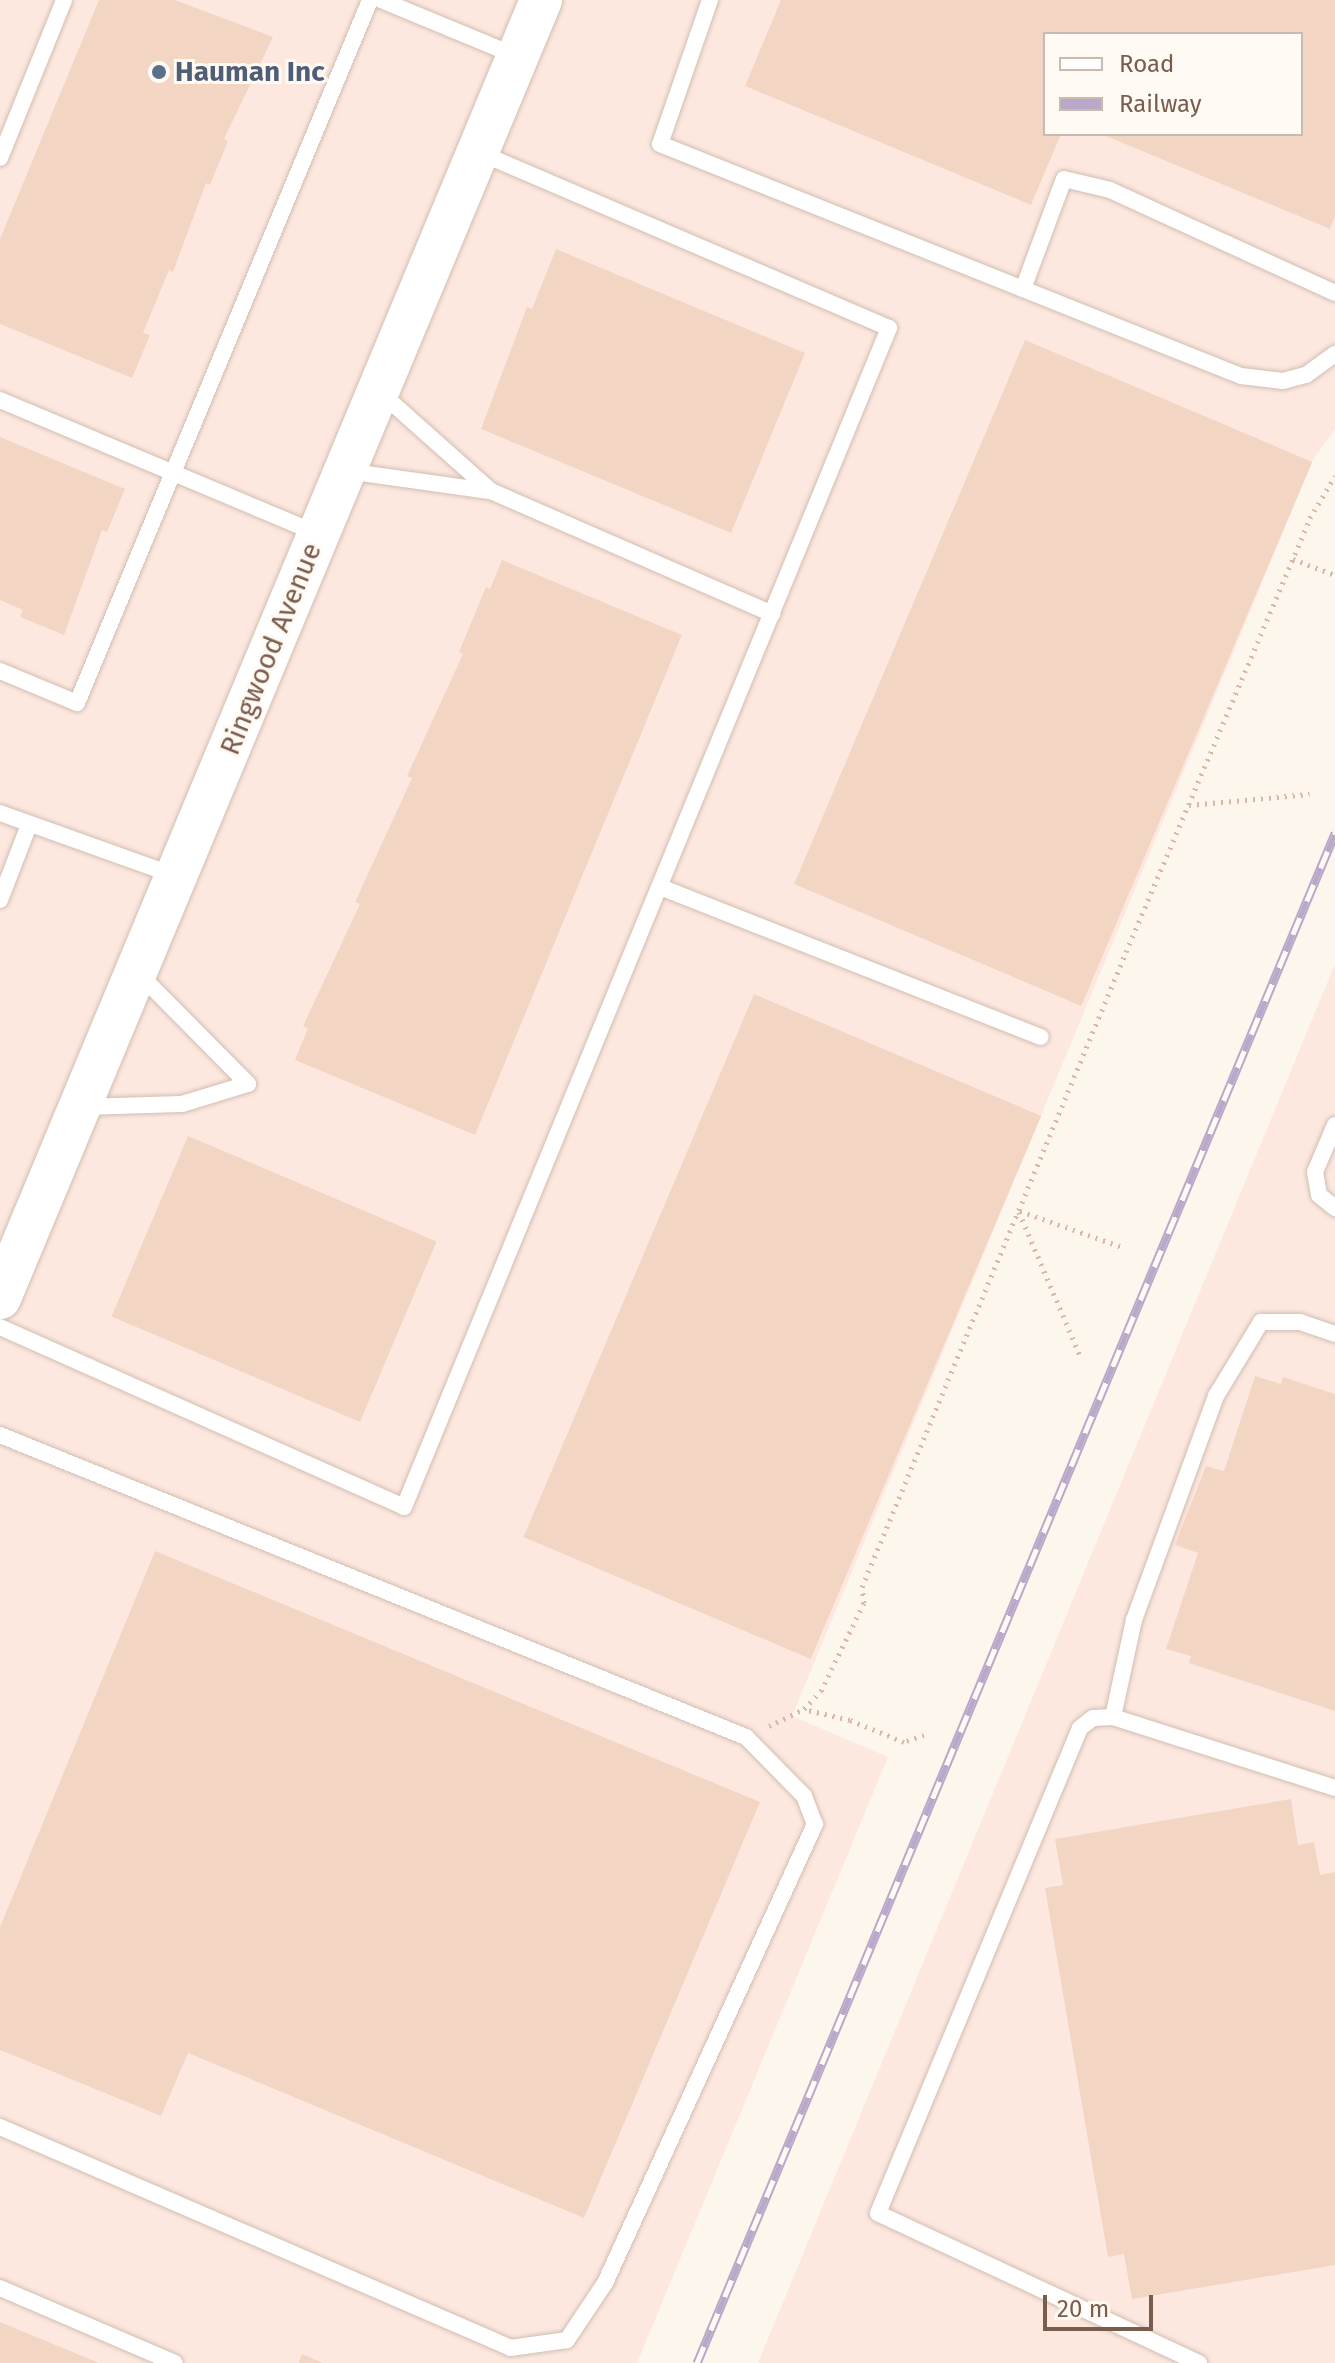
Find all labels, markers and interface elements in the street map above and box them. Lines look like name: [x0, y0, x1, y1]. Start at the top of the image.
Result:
legend: [1043, 32, 1303, 136]
text: Road: [1119, 50, 1174, 78]
place label: Hauman Inc: [175, 55, 325, 89]
marker: Hauman Inc: [150, 63, 168, 81]
text: Railway: [1119, 90, 1202, 118]
street label: Ringwood Avenue: [213, 538, 329, 760]
scale bar: [1047, 2279, 1157, 2329]
text: 20 m: [1057, 2295, 1109, 2323]

